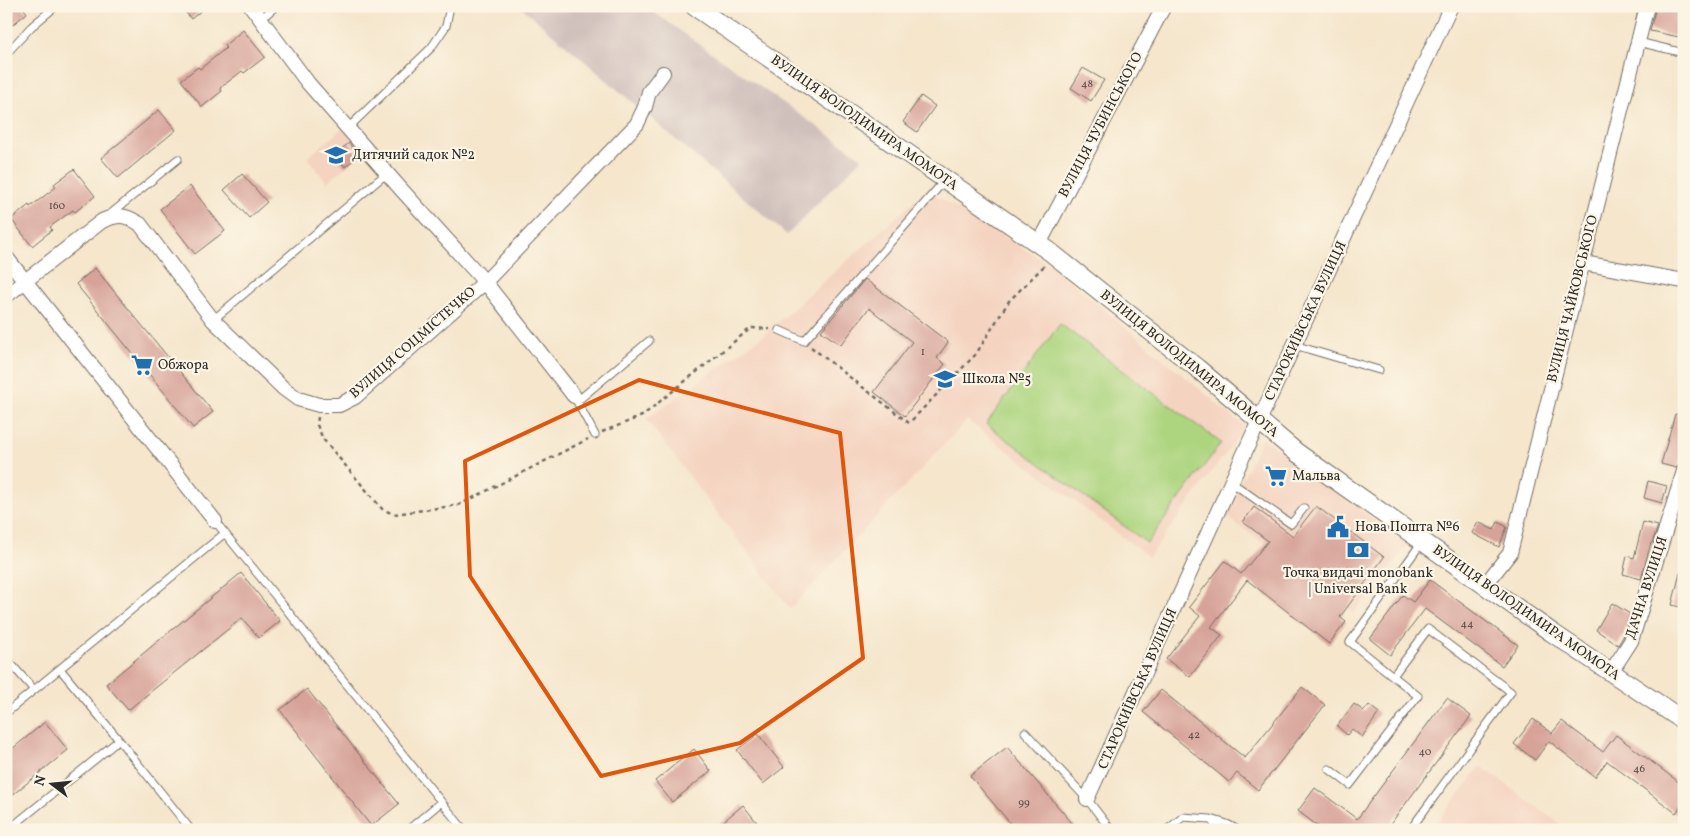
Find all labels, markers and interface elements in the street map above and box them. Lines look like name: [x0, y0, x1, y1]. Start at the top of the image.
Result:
street label: ВУЛИЦЯ ЧУБИНСЬКОГО: [1054, 49, 1148, 201]
street label: ВУЛИЦЯ ВОЛОДИМИРА МОМОТА: [766, 51, 962, 195]
house number: 48: [1081, 77, 1093, 92]
school or university icon: Дитячий садок №2: [323, 142, 349, 168]
place label: Дитячий садок №2: [352, 146, 475, 165]
house number: 160: [49, 199, 66, 214]
street label: ВУЛИЦЯ ЧАЙКОВСЬКОГО: [1542, 213, 1603, 385]
street label: СТАРОКИЇВСЬКА ВУЛИЦЯ: [1261, 238, 1351, 404]
street label: ВУЛИЦЯ СОЦМІСТЕЧКО: [346, 283, 480, 403]
street label: ВУЛИЦЯ ВОЛОДИМИРА МОМОТА: [1096, 286, 1282, 442]
house number: 1: [921, 345, 925, 360]
supermarket icon: Обжора: [129, 352, 155, 378]
place label: Обжора: [158, 356, 209, 375]
school or university icon: Школа №5: [932, 366, 958, 392]
place label: Школа №5: [962, 370, 1031, 389]
supermarket icon: Мальва: [1263, 463, 1289, 489]
place label: Мальва: [1292, 467, 1341, 486]
public building icon: Нова Пошта №6: [1325, 514, 1351, 540]
place label: Нова Пошта №6: [1355, 518, 1459, 537]
street label: ДАЧНА ВУЛИЦЯ: [1621, 534, 1673, 642]
bank icon: Точка видачі monobank | Universal Bank: [1345, 537, 1371, 563]
street label: ВУЛИЦЯ ВОЛОДИМИРА МОМОТА: [1428, 541, 1624, 685]
place label: Точка видачі monobank | Universal Bank: [1283, 564, 1433, 599]
street label: СТАРОКИЇВСЬКА ВУЛИЦЯ: [1094, 606, 1182, 772]
house number: 44: [1460, 617, 1474, 632]
house number: 42: [1188, 728, 1200, 743]
house number: 40: [1419, 745, 1432, 760]
north arrow: [28, 758, 78, 808]
house number: 46: [1633, 762, 1645, 777]
text: N: [30, 773, 51, 788]
house number: 99: [1018, 796, 1030, 811]

